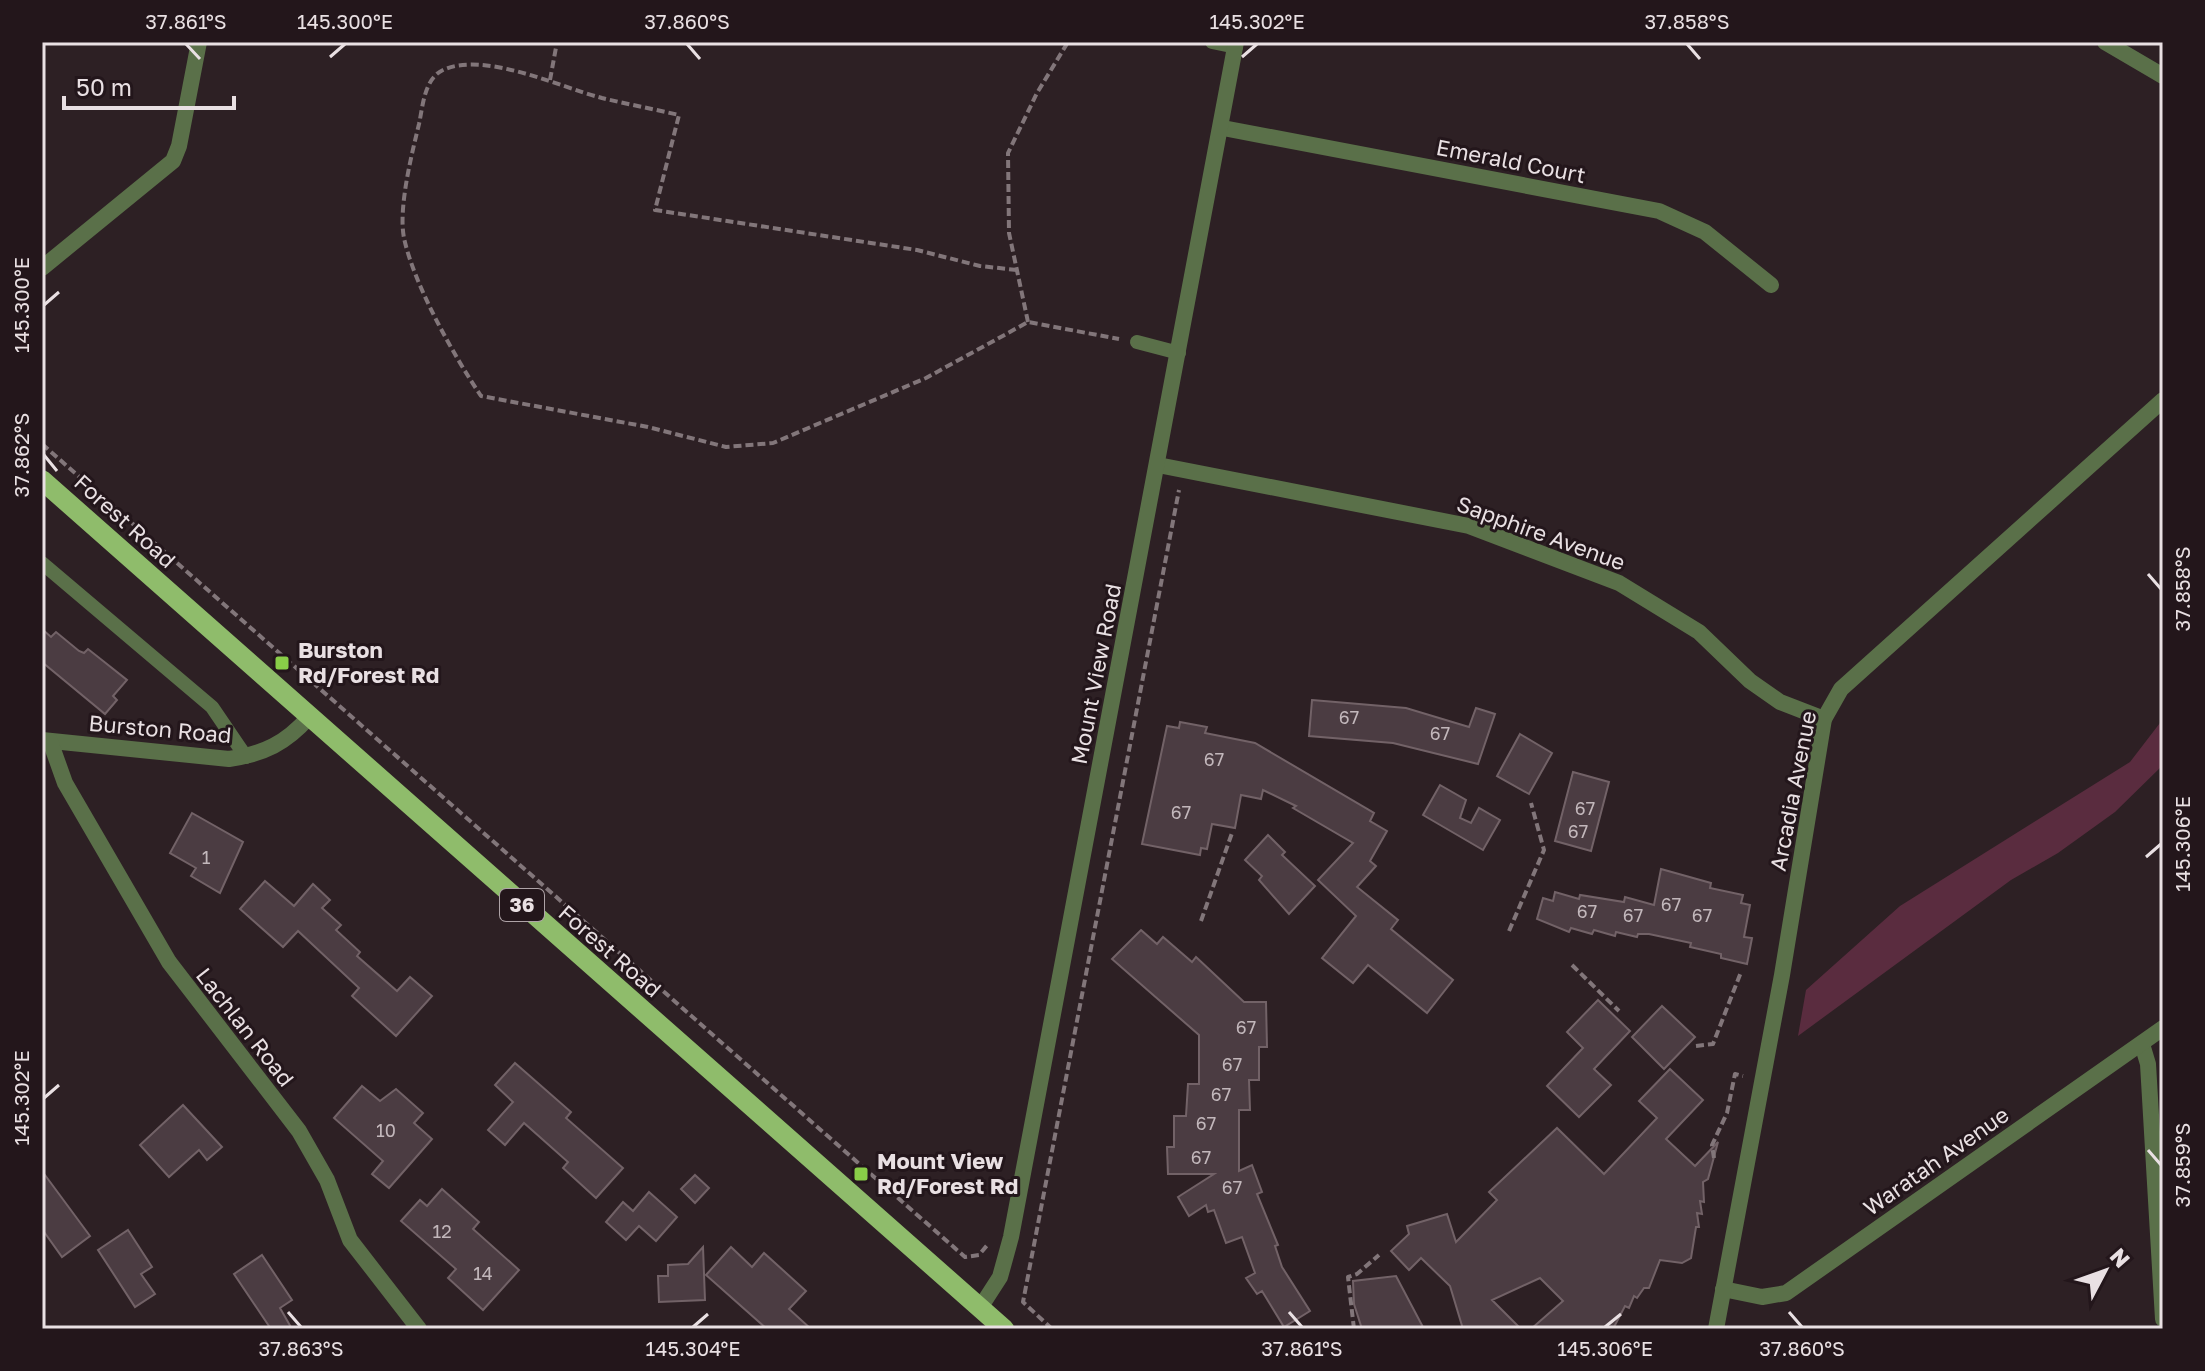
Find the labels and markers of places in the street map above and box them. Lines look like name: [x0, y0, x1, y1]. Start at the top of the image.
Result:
place label: Burston Rd/Forest Rd: [298, 636, 439, 688]
marker: Burston Rd/Forest Rd: [273, 654, 291, 672]
place label: Mount View Rd/Forest Rd: [877, 1147, 1018, 1199]
marker: Mount View Rd/Forest Rd: [852, 1165, 870, 1183]

